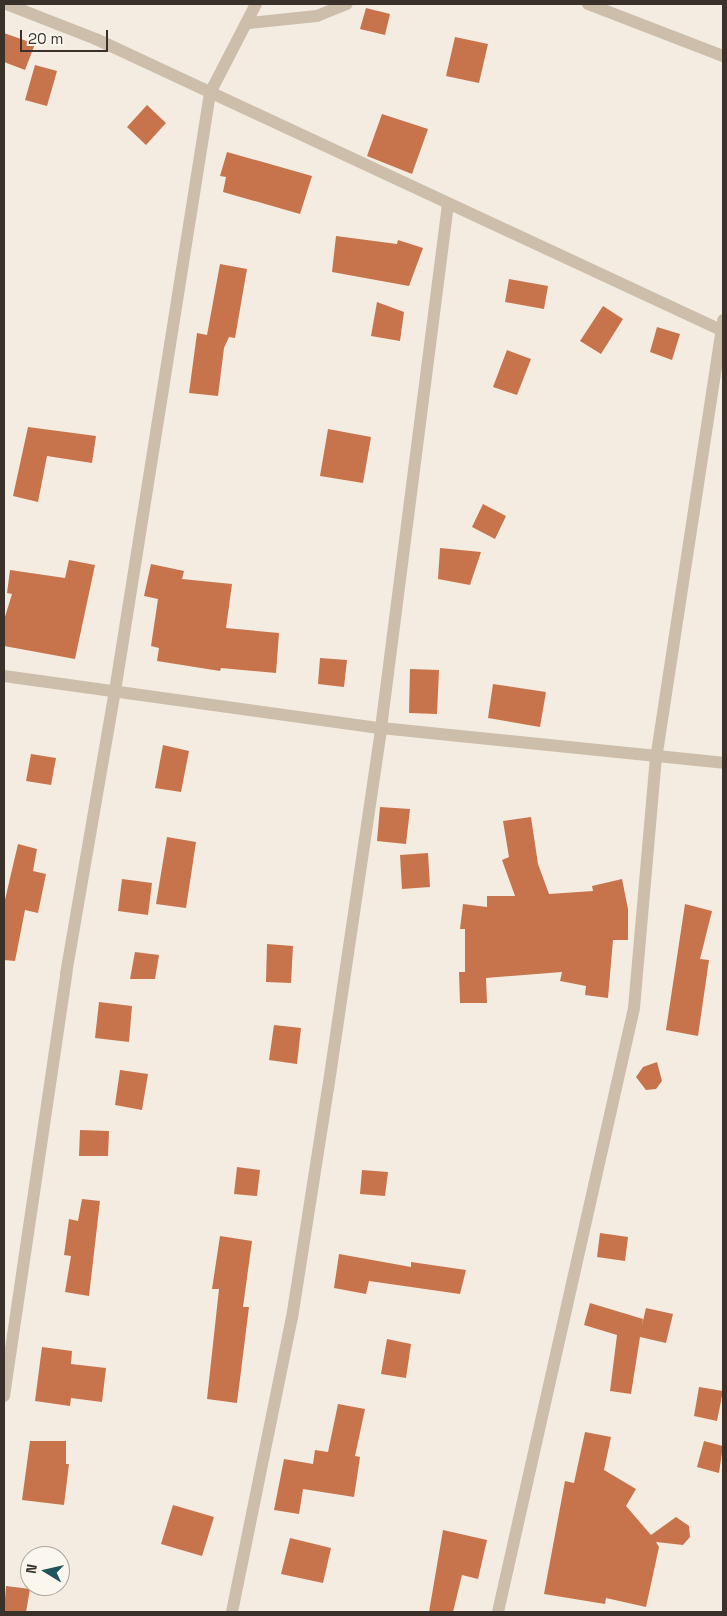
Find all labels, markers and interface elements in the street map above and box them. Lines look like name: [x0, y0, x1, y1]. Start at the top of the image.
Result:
scale bar: [22, 20, 110, 52]
text: 20 m: [28, 29, 63, 48]
north arrow: [20, 1546, 70, 1596]
text: N: [22, 1563, 41, 1575]

